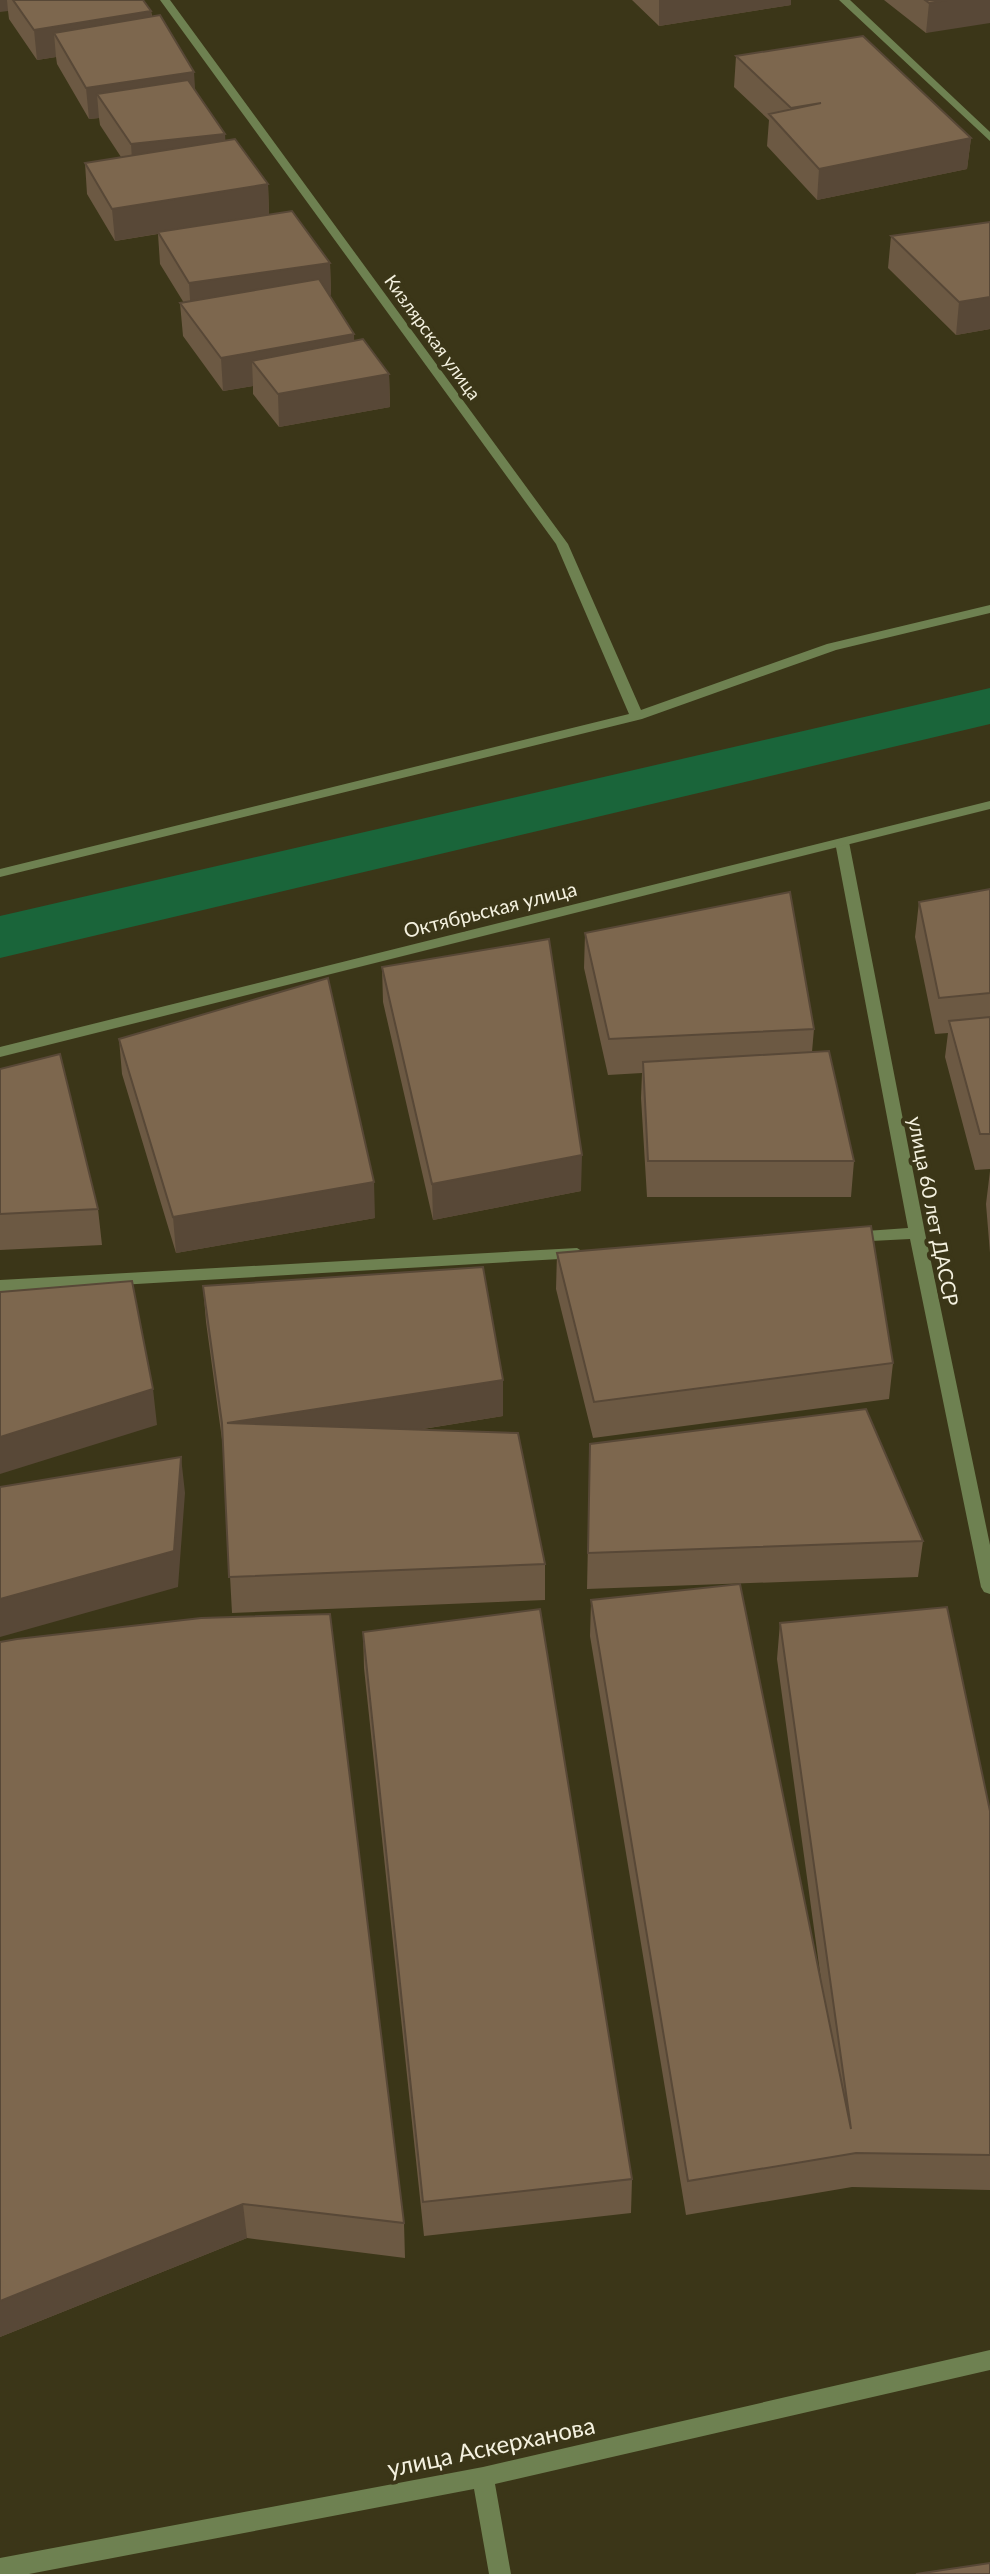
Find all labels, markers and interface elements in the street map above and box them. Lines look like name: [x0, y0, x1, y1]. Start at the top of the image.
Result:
street label: Кизлярская улица: [380, 270, 486, 404]
street label: Октябрьская улица: [401, 876, 579, 942]
street label: улица 60 лет ДАССР: [904, 1114, 964, 1308]
street label: улица Аскерханова: [385, 2410, 597, 2482]

